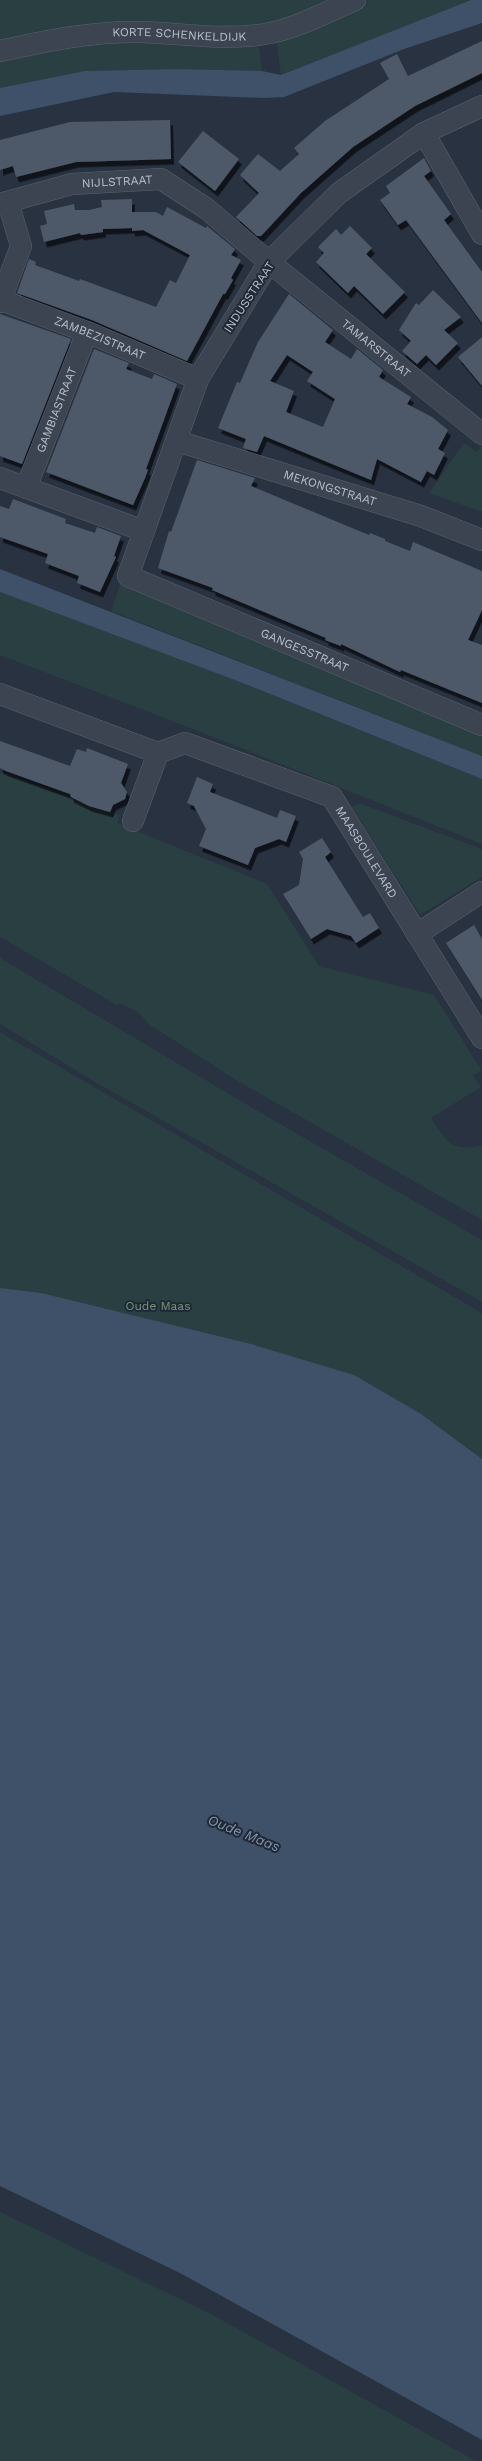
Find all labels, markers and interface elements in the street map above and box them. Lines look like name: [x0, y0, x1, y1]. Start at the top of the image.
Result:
street label: KORTE SCHENKELDIJK: [112, 25, 247, 44]
street label: NIJLSTRAAT: [81, 172, 153, 190]
street label: INDUSSTRAAT: [221, 259, 277, 335]
street label: ZAMBEZISTRAAT: [52, 313, 147, 363]
street label: TAMARSTRAAT: [339, 316, 413, 381]
street label: GAMBIASTRAAT: [34, 365, 80, 455]
street label: MEKONGSTRAAT: [282, 467, 378, 509]
street label: GANGESSTRAAT: [259, 626, 351, 675]
street label: MAASBOULEVARD: [333, 804, 400, 901]
park label: Oude Maas: [125, 1299, 191, 1313]
water label: Oude Maas: [206, 1811, 282, 1855]

